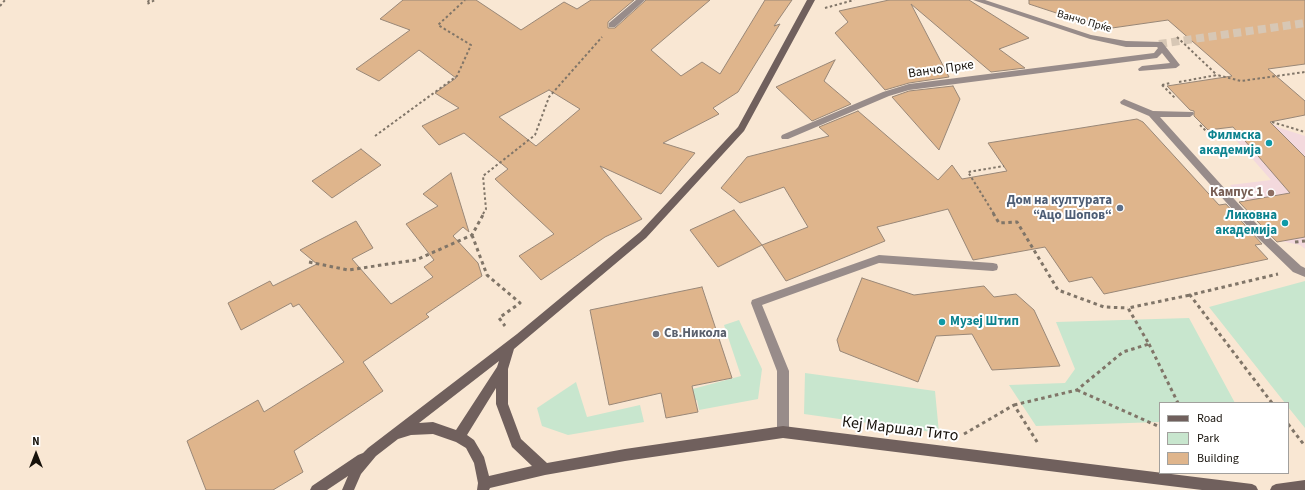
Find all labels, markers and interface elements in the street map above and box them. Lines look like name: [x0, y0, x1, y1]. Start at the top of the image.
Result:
street label: Ванчо Прќе: [1055, 8, 1113, 36]
street label: Ванчо Прке: [907, 58, 975, 82]
place label: Филмска академија: [1199, 128, 1261, 159]
marker: Филмска академија: [1264, 138, 1274, 148]
place label: Кампус 1: [1210, 185, 1263, 201]
marker: Кампус 1: [1266, 188, 1276, 198]
place label: Дом на културата “Ацо Шопов“: [1007, 193, 1112, 224]
marker: Дом на културата “Ацо Шопов“: [1115, 203, 1125, 213]
place label: Ликовна академија: [1215, 208, 1277, 239]
marker: Ликовна академија: [1280, 218, 1290, 228]
place label: Музеј Штип: [950, 314, 1019, 330]
marker: Музеј Штип: [937, 317, 947, 327]
place label: Св.Никола: [664, 326, 727, 342]
marker: Св.Никола: [651, 329, 661, 339]
legend: [1159, 402, 1289, 474]
text: Road: [1197, 410, 1223, 427]
street label: Кеј Маршал Тито: [841, 413, 959, 447]
text: Park: [1197, 430, 1219, 447]
north arrow: [16, 434, 56, 474]
text: N: [32, 434, 40, 449]
text: Building: [1197, 450, 1239, 467]

